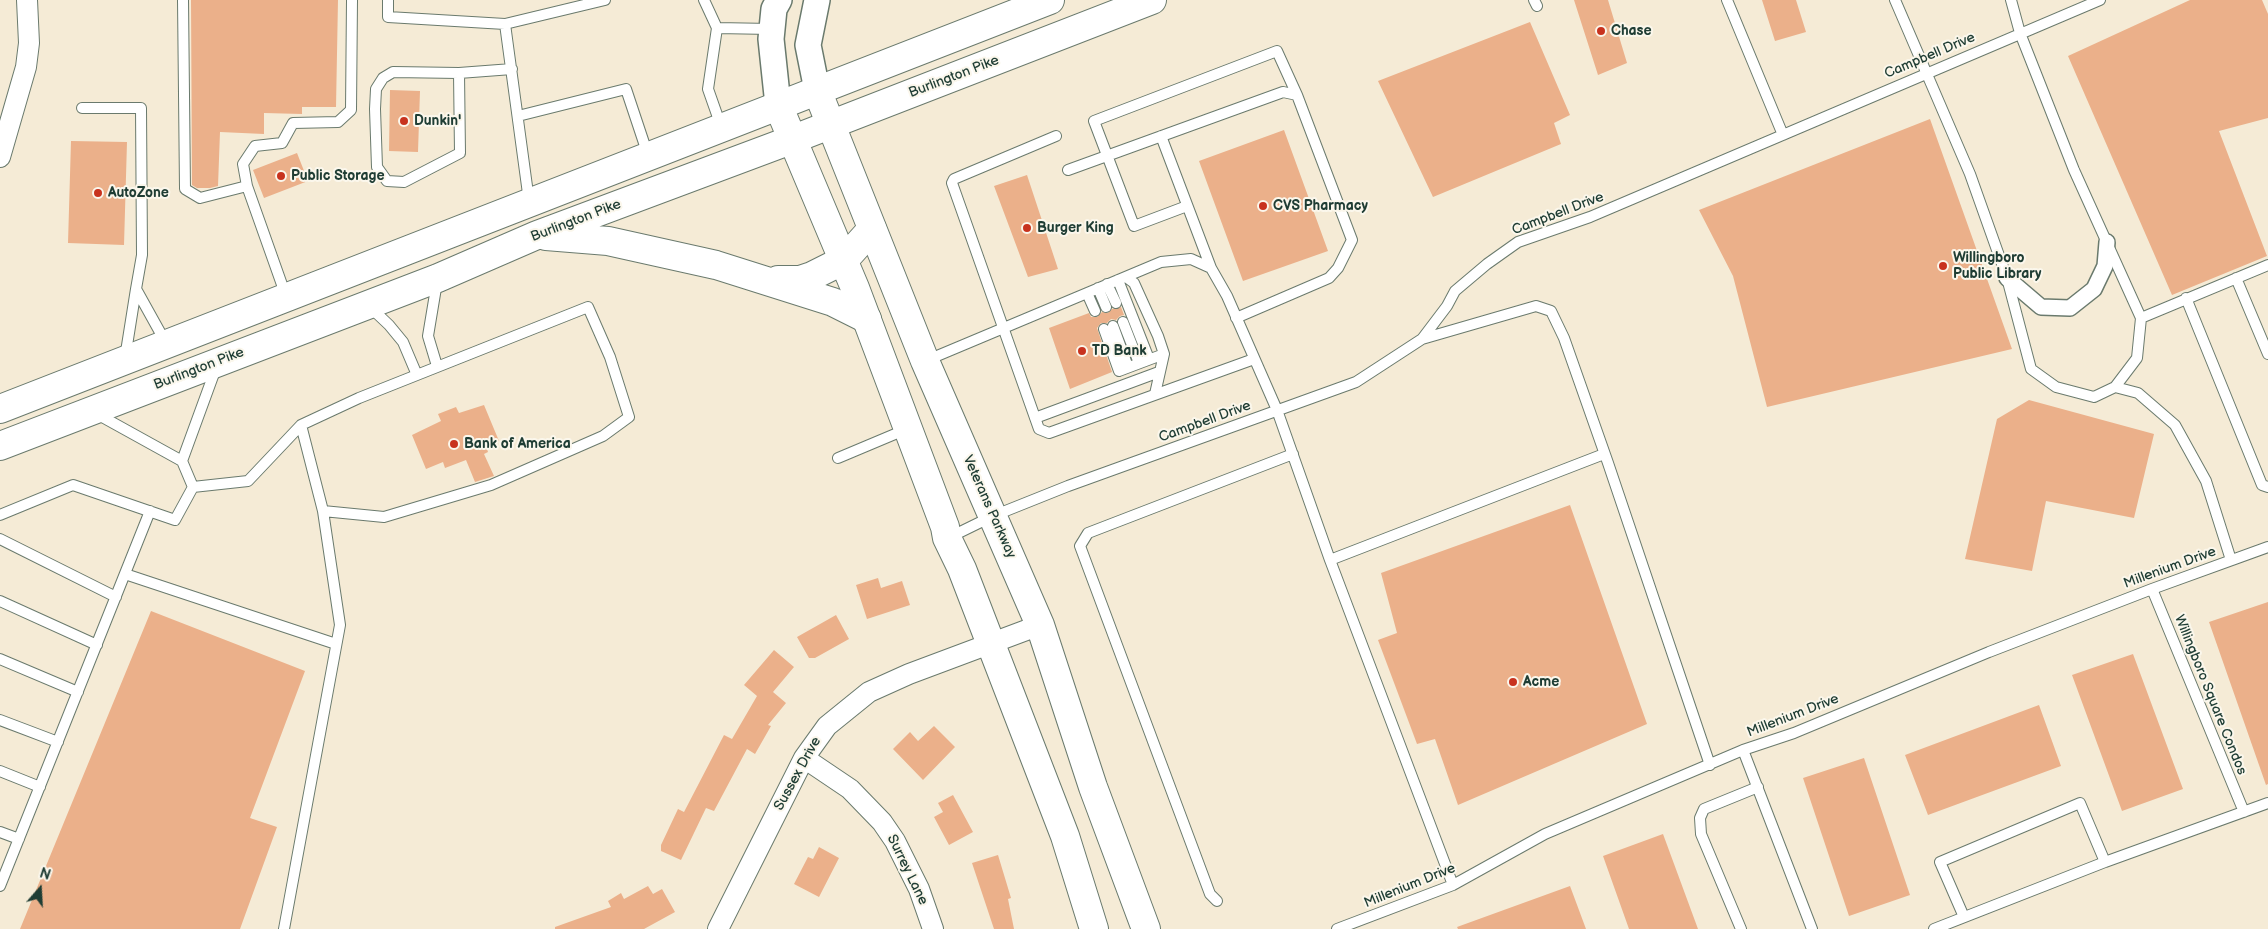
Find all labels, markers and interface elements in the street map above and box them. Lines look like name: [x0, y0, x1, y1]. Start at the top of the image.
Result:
place label: Chase: [1611, 23, 1652, 39]
marker: Chase: [1595, 25, 1607, 37]
street label: Campbell Drive: [1882, 29, 1978, 83]
street label: Burlington Pike: [906, 52, 1002, 102]
place label: Dunkin': [414, 113, 461, 129]
marker: Dunkin': [398, 115, 410, 127]
place label: Public Storage: [291, 168, 384, 184]
marker: Public Storage: [275, 170, 287, 182]
place label: AutoZone: [108, 185, 169, 201]
marker: AutoZone: [92, 187, 104, 199]
street label: Campbell Drive: [1510, 189, 1606, 239]
street label: Burlington Pike: [528, 196, 624, 246]
place label: CVS Pharmacy: [1273, 198, 1368, 214]
marker: CVS Pharmacy: [1257, 200, 1269, 212]
place label: Burger King: [1037, 220, 1114, 236]
marker: Burger King: [1021, 222, 1033, 234]
place label: Willingboro Public Library: [1953, 250, 2042, 282]
marker: Willingboro Public Library: [1937, 260, 1949, 272]
place label: TD Bank: [1092, 343, 1147, 359]
street label: Burlington Pike: [151, 344, 247, 394]
marker: TD Bank: [1076, 345, 1088, 357]
street label: Campbell Drive: [1157, 398, 1253, 446]
place label: Bank of America: [464, 436, 571, 452]
marker: Bank of America: [448, 438, 460, 450]
street label: Veterans Parkway: [959, 453, 1019, 561]
street label: Millenium Drive: [2122, 544, 2218, 592]
street label: Willingboro Square Condos: [2170, 613, 2250, 777]
place label: Acme: [1523, 674, 1559, 690]
marker: Acme: [1507, 676, 1519, 688]
street label: Millenium Drive: [1745, 691, 1841, 741]
street label: Sussex Drive: [771, 734, 825, 814]
street label: Surrey Lane: [883, 832, 931, 908]
street label: Millenium Drive: [1362, 860, 1458, 912]
north arrow: [15, 864, 65, 914]
text: N: [37, 865, 53, 884]

